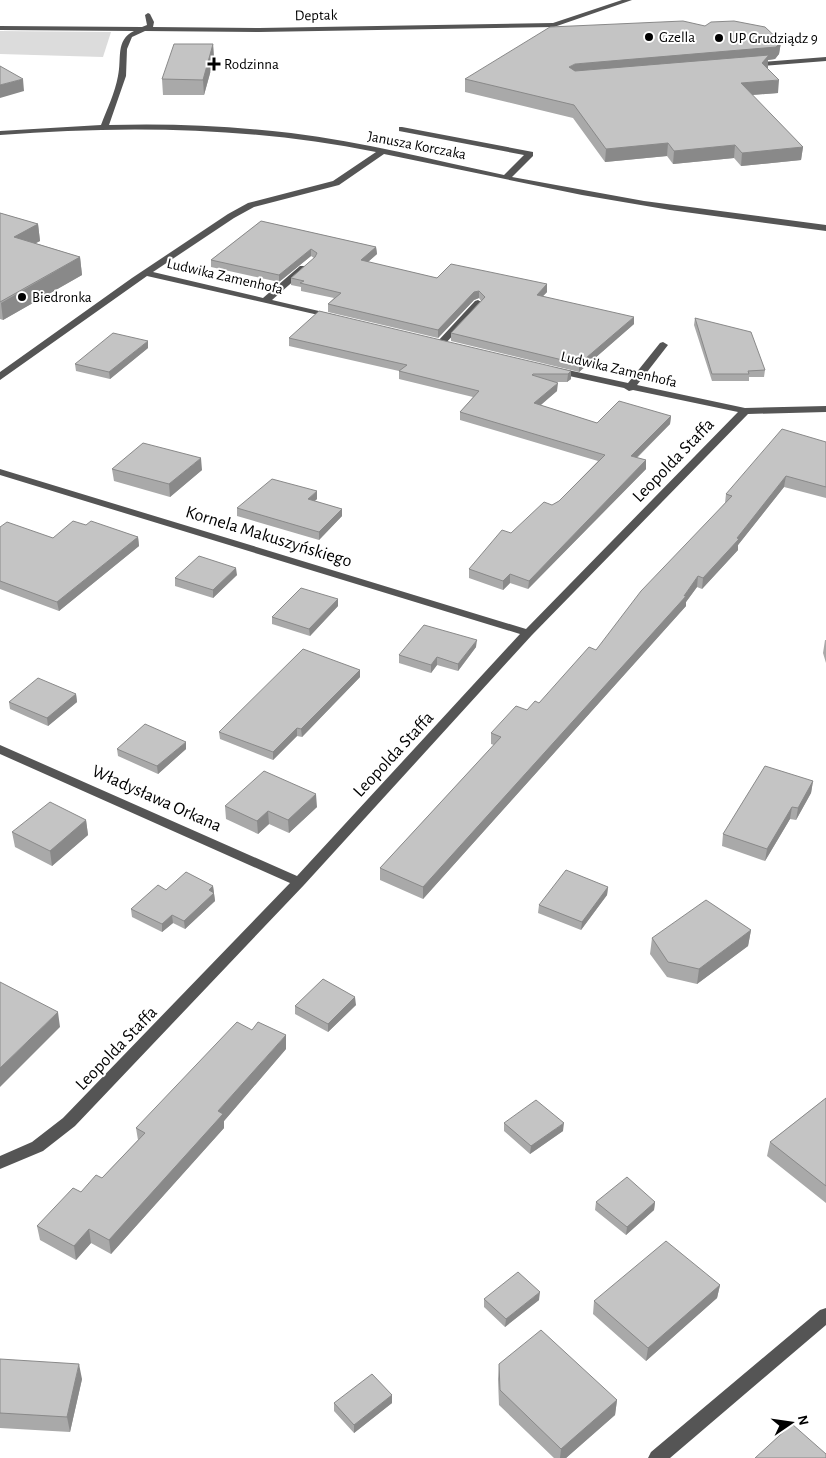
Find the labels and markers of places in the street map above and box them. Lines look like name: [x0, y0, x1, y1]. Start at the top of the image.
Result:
place label: Gzella: [659, 30, 695, 45]
marker: Gzella: [643, 31, 655, 43]
place label: UP Grudziądz 9: [729, 31, 818, 46]
marker: UP Grudziądz 9: [713, 32, 725, 44]
place label: Rodzinna: [224, 57, 279, 72]
marker: Rodzinna: [208, 58, 220, 70]
place label: Biedronka: [32, 290, 92, 305]
marker: Biedronka: [16, 291, 28, 303]

